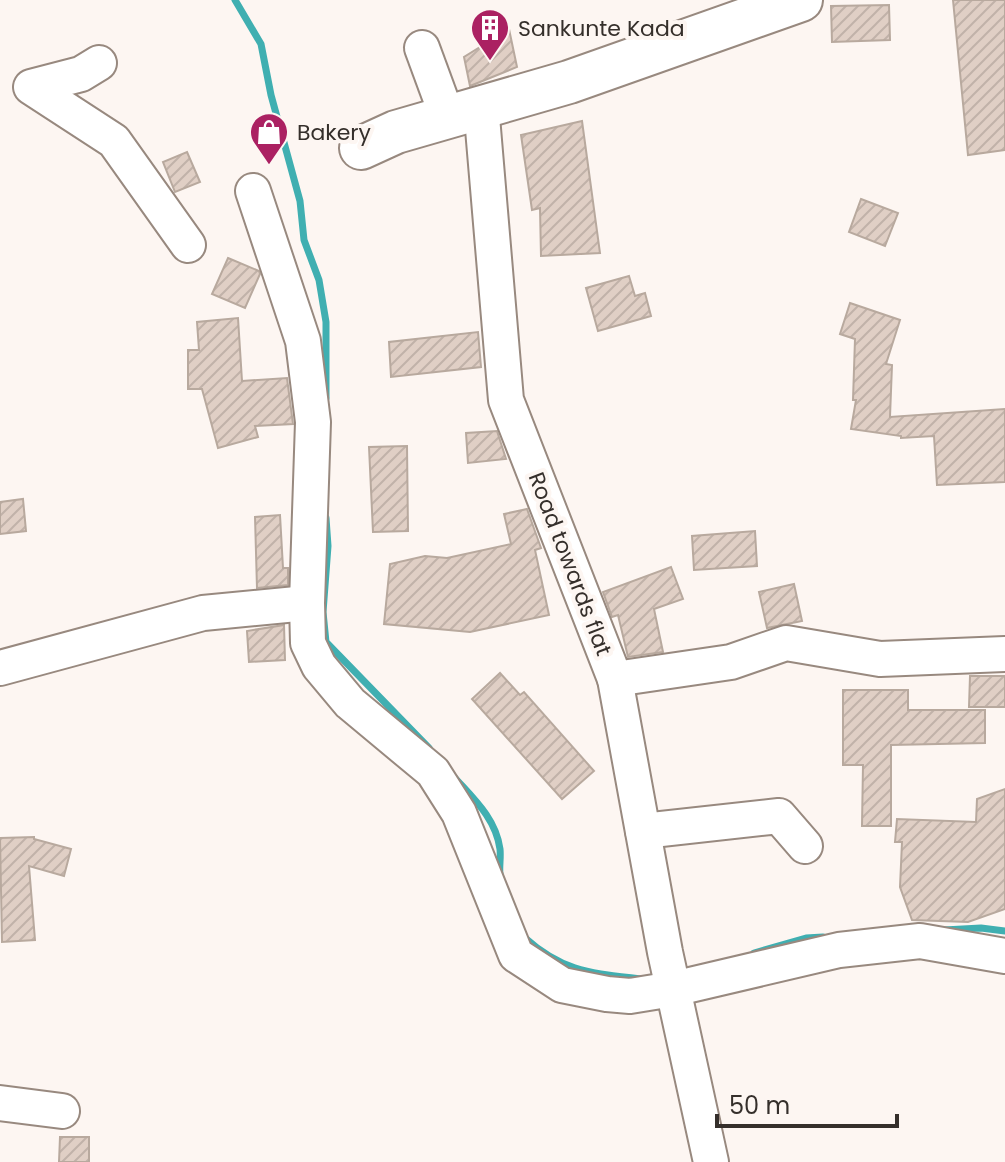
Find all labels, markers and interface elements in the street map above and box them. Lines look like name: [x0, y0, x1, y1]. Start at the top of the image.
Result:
building icon: Sankunte Kada: [469, 7, 511, 62]
place label: Sankunte Kada: [518, 13, 685, 44]
shop icon: Bakery: [248, 111, 290, 166]
place label: Bakery: [297, 117, 372, 148]
street label: Road towards flat: [521, 468, 619, 660]
scale bar: [717, 1078, 897, 1128]
text: 50 m: [729, 1089, 790, 1122]

